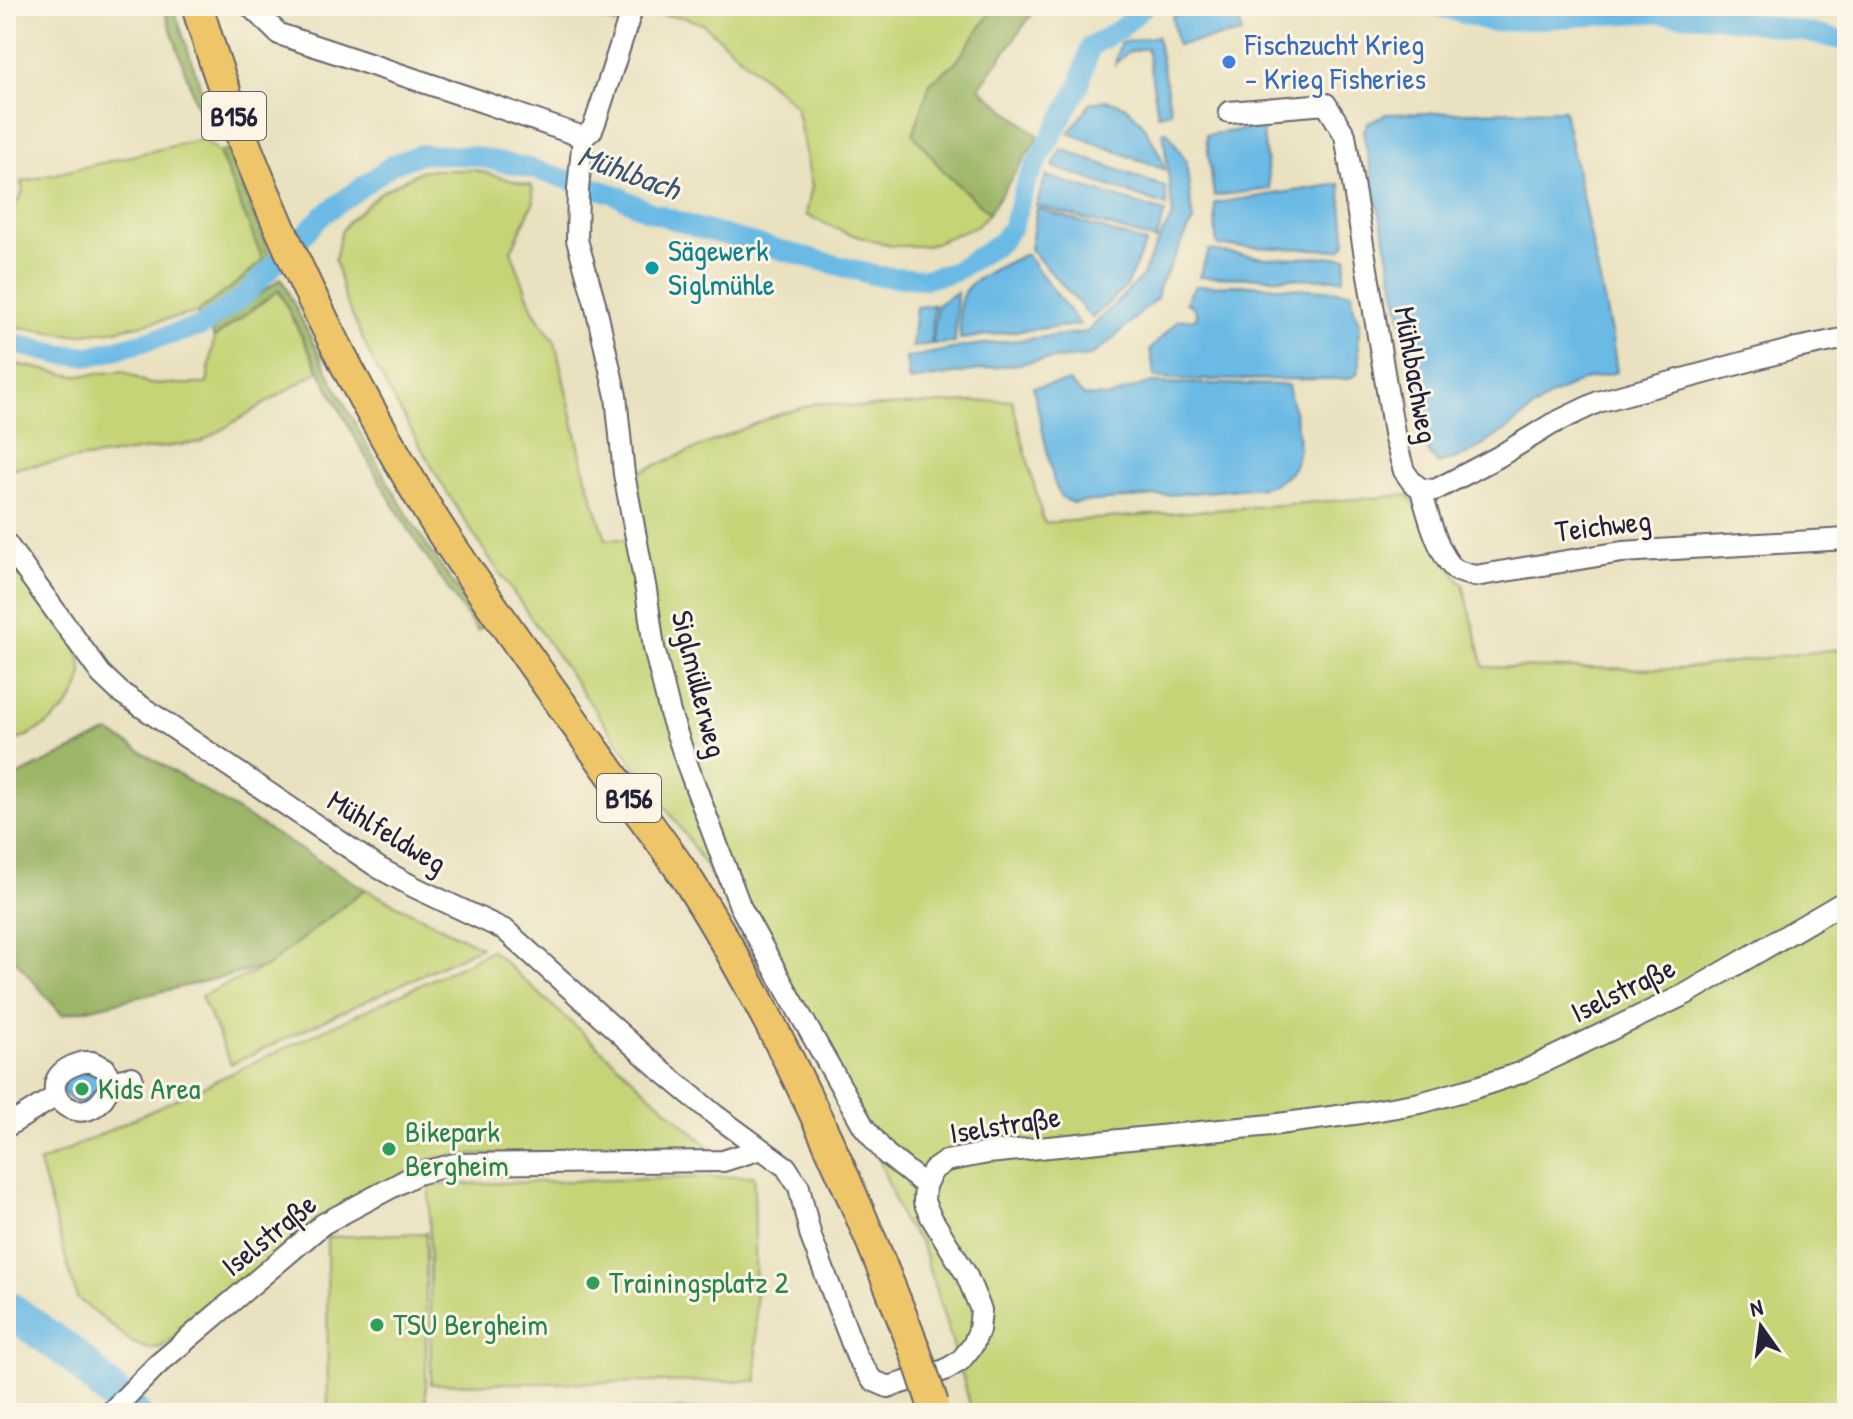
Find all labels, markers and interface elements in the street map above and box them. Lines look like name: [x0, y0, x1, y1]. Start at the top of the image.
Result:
place label: Fischzucht Krieg - Krieg Fisheries: [1244, 24, 1426, 98]
marker: Fischzucht Krieg - Krieg Fisheries: [1220, 53, 1238, 71]
road number: B156: [202, 92, 266, 140]
water label: Mühlbach: [572, 133, 688, 211]
place label: Sägewerk Siglmühle: [668, 230, 775, 304]
marker: Sägewerk Siglmühle: [643, 259, 661, 277]
street label: Mühlbachweg: [1385, 303, 1449, 446]
street label: Teichweg: [1553, 499, 1653, 551]
street label: Siglmüllerweg: [662, 606, 737, 761]
road number: B156: [597, 774, 661, 822]
street label: Mühlfeldweg: [321, 780, 454, 882]
street label: Iselstraße: [1564, 947, 1681, 1032]
place label: Kids Area: [98, 1068, 201, 1108]
marker: Kids Area: [73, 1080, 91, 1098]
street label: Iselstraße: [947, 1096, 1063, 1152]
place label: Bikepark Bergheim: [405, 1111, 509, 1185]
marker: Bikepark Bergheim: [380, 1140, 398, 1158]
street label: Iselstraße: [212, 1184, 324, 1285]
place label: Trainingsplatz 2: [609, 1262, 789, 1302]
marker: Trainingsplatz 2: [584, 1274, 602, 1292]
north arrow: [1721, 1287, 1801, 1367]
text: N: [1747, 1292, 1766, 1324]
place label: TSU Bergheim: [393, 1304, 548, 1344]
marker: TSU Bergheim: [368, 1316, 386, 1334]

